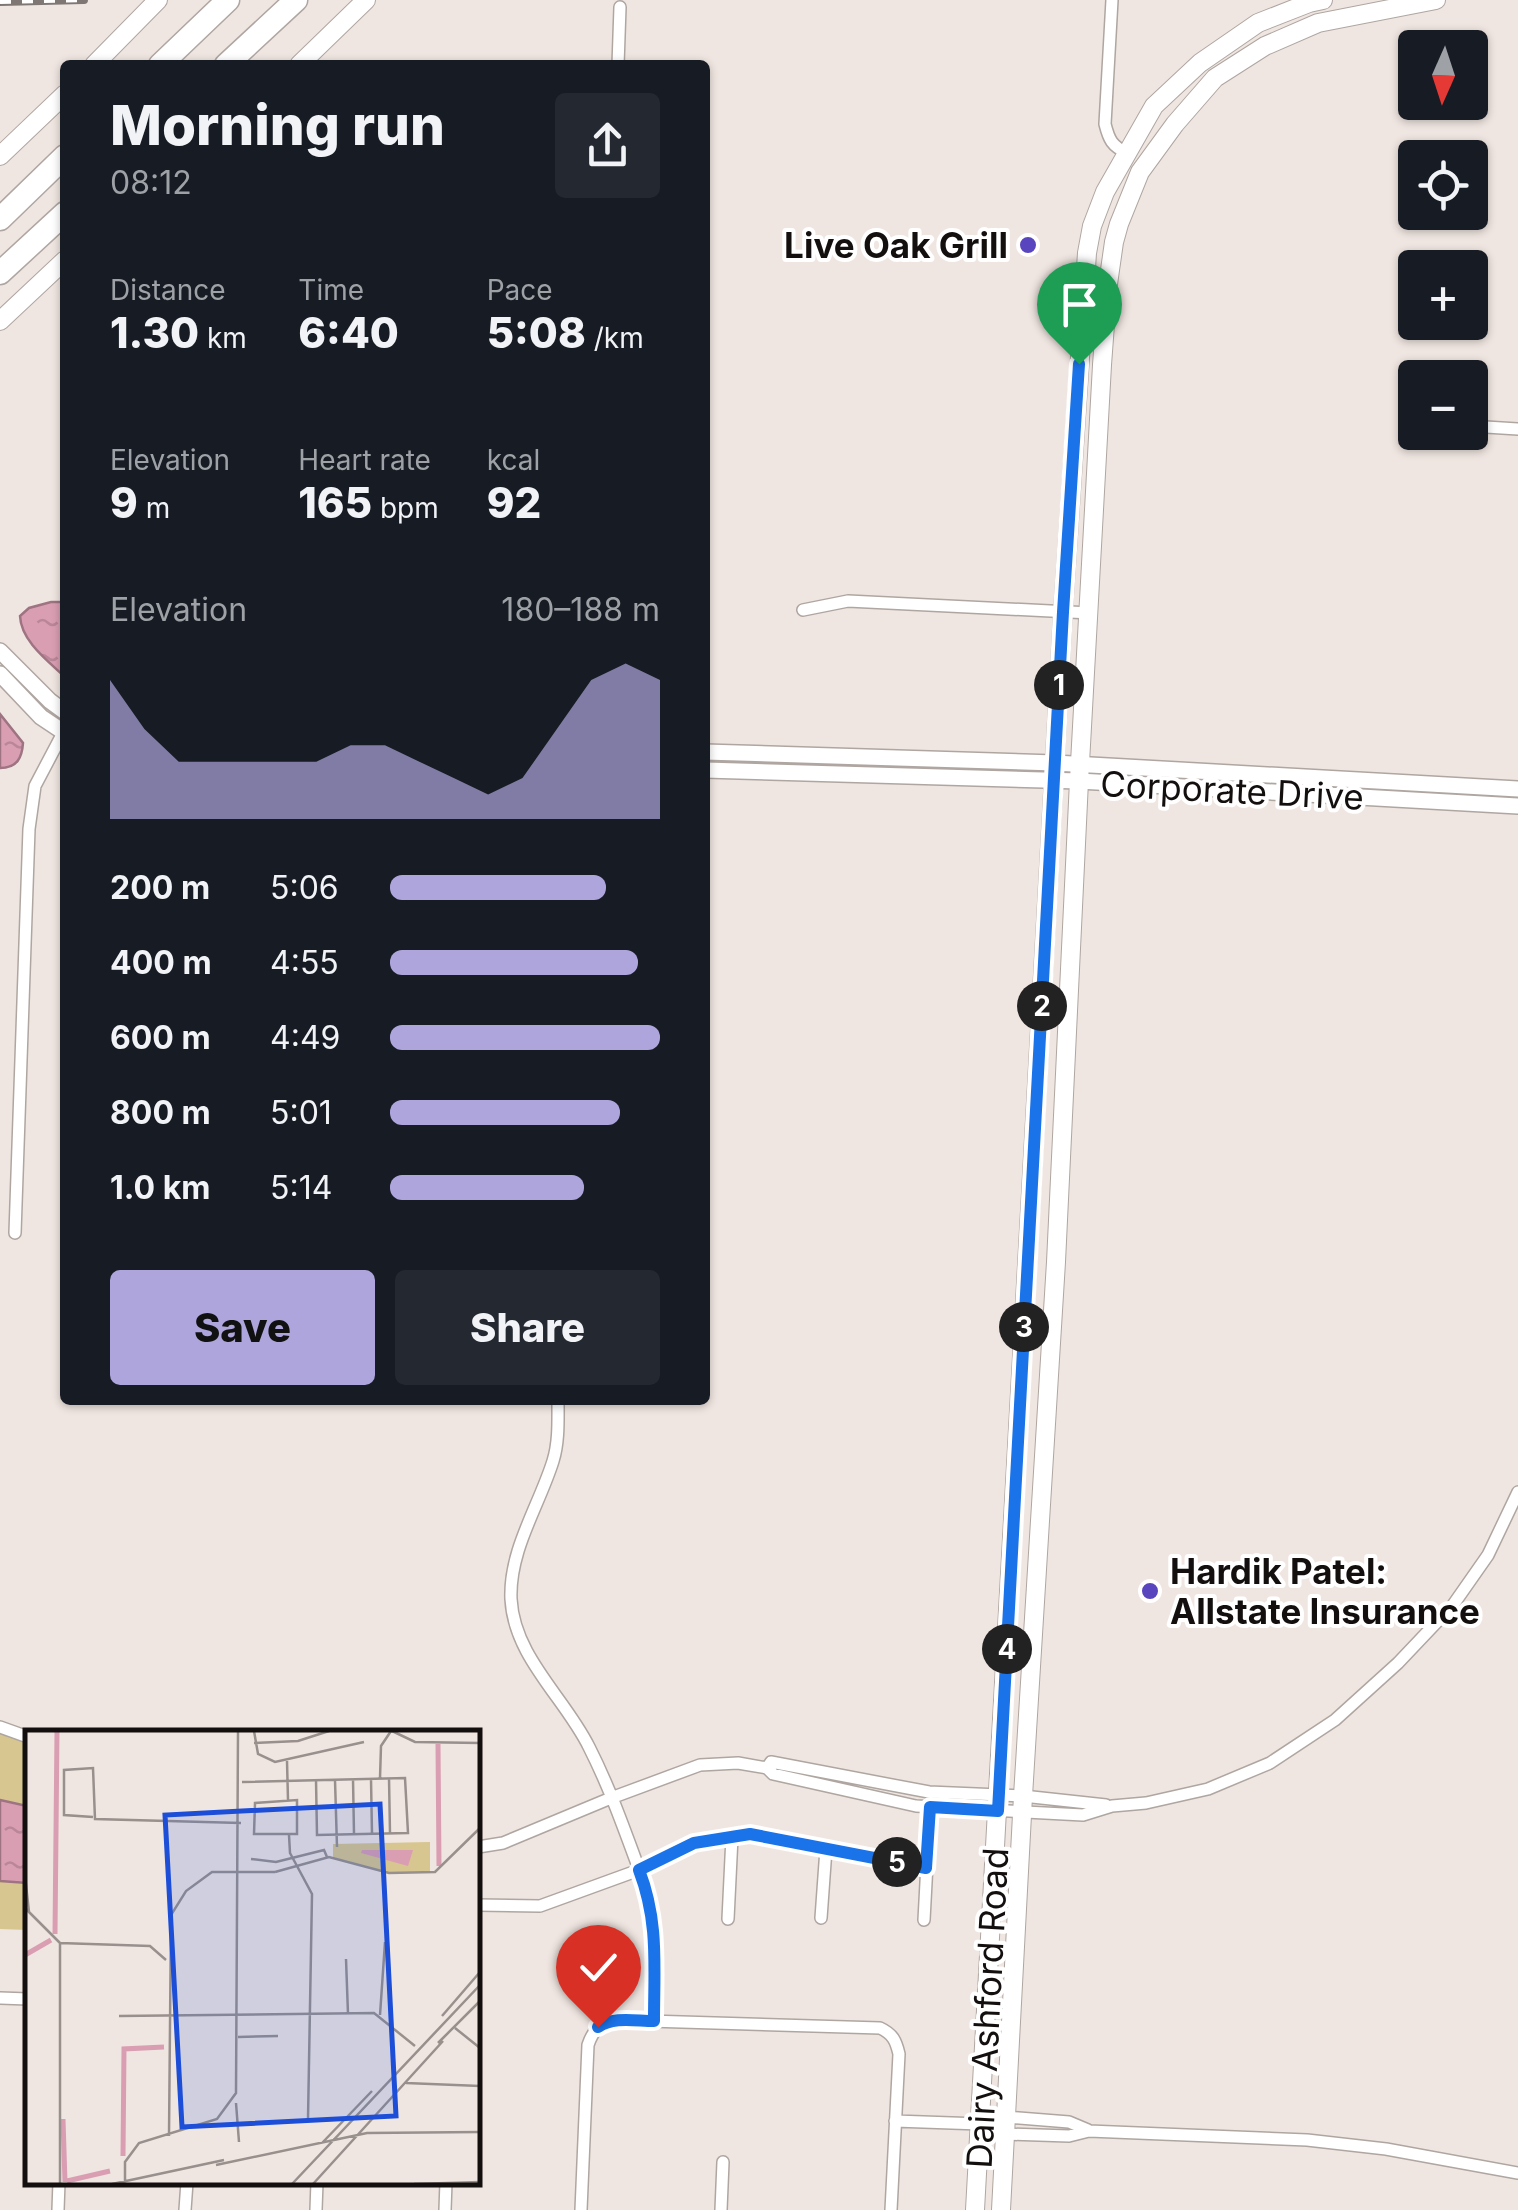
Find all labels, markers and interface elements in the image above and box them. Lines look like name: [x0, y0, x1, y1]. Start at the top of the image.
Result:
north arrow: [1398, 30, 1488, 120]
map controls: [1398, 30, 1488, 450]
text: Morning run: [110, 92, 445, 158]
button: share: [555, 93, 660, 198]
button: locate: [1398, 140, 1488, 230]
text: 08:12: [110, 163, 192, 202]
place label: Live Oak Grill: [784, 224, 1008, 266]
marker: Live Oak Grill: [1017, 234, 1039, 256]
button: +: [1398, 250, 1488, 340]
pin: [1037, 262, 1122, 365]
text: Distance: [110, 273, 226, 307]
text: Time: [298, 273, 364, 307]
text: Pace: [487, 273, 553, 307]
icon: arrive: [1052, 277, 1107, 332]
text: 1.30: [110, 307, 199, 358]
text: 6:40: [298, 307, 399, 358]
text: 5:08: [487, 307, 586, 358]
text: km: [199, 321, 247, 355]
text: /km: [586, 321, 644, 355]
button: −: [1398, 360, 1488, 450]
text: Elevation: [110, 443, 230, 477]
text: Heart rate: [298, 443, 431, 477]
text: kcal: [487, 443, 540, 477]
text: 9: [110, 477, 138, 528]
text: 165: [298, 477, 372, 528]
text: 92: [487, 477, 541, 528]
text: m: [138, 491, 170, 525]
text: bpm: [372, 491, 439, 525]
text: Elevation: [110, 590, 247, 629]
text: 180–188 m: [501, 590, 660, 629]
pin: 1: [1034, 660, 1084, 710]
text: 1: [1053, 668, 1065, 702]
street label: Corporate Drive: [1099, 762, 1365, 818]
text: 200 m: [110, 868, 210, 907]
text: 5:06: [270, 868, 339, 907]
text: 400 m: [110, 943, 212, 982]
text: 4:55: [270, 943, 339, 982]
pin: 2: [1017, 981, 1067, 1031]
text: 2: [1033, 989, 1051, 1023]
text: 600 m: [110, 1018, 211, 1057]
text: 4:49: [270, 1018, 340, 1057]
text: 800 m: [110, 1093, 211, 1132]
text: 5:01: [270, 1093, 332, 1132]
text: 1.0 km: [110, 1168, 210, 1207]
text: 5:14: [270, 1168, 332, 1207]
button: Save: [110, 1270, 375, 1385]
button: Share: [395, 1270, 660, 1385]
pin: 3: [999, 1302, 1049, 1352]
text: 3: [1015, 1310, 1033, 1344]
place label: Hardik Patel: Allstate Insurance: [1170, 1550, 1480, 1632]
marker: Hardik Patel: Allstate Insurance: [1139, 1580, 1161, 1602]
pin: 4: [982, 1624, 1032, 1674]
text: 4: [998, 1632, 1016, 1666]
inset map: [25, 1730, 480, 2185]
pin: 5: [872, 1837, 922, 1887]
text: 5: [888, 1845, 906, 1879]
street label: Dairy Ashford Road: [958, 1847, 1016, 2169]
pin: [556, 1925, 641, 2028]
icon: check: [571, 1940, 626, 1995]

